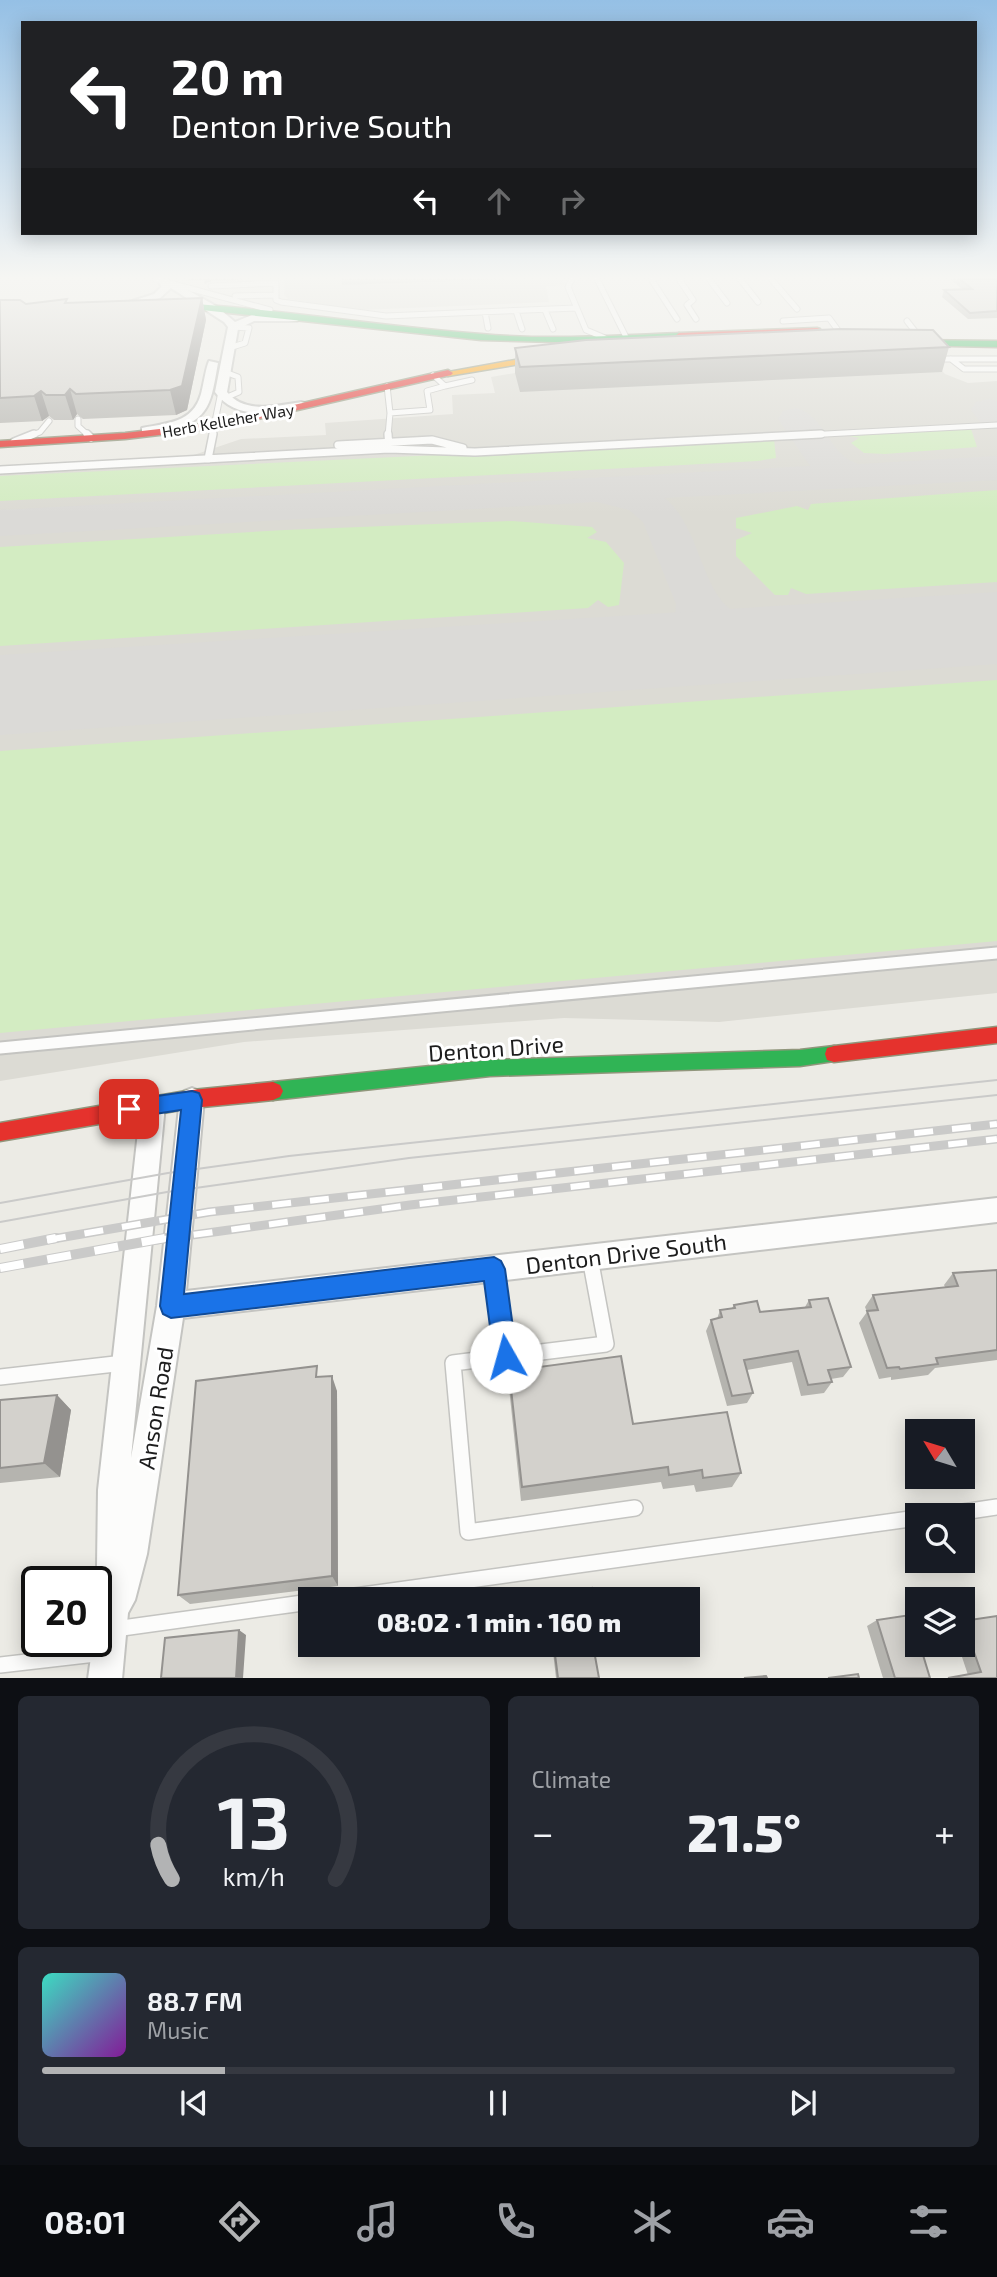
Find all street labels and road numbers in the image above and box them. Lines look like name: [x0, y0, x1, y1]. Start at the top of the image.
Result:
street label: Herb Kelleher Way: [160, 399, 296, 441]
street label: Denton Drive: [427, 1029, 565, 1067]
street label: Denton Drive South: [524, 1227, 728, 1279]
street label: Anson Road: [131, 1345, 179, 1471]

